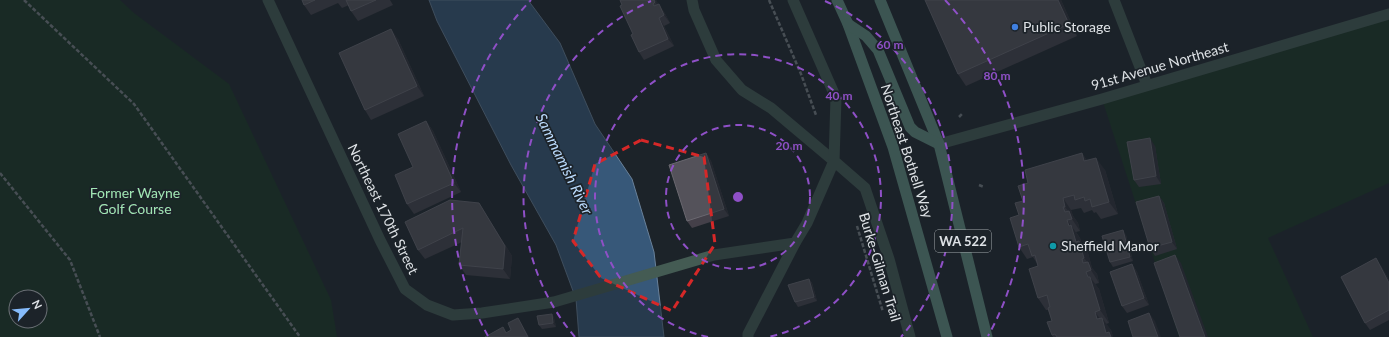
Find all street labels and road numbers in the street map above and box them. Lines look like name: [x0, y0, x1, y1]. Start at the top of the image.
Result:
street label: 91st Avenue Northeast: [1089, 38, 1231, 93]
street label: Northeast Bothell Way: [878, 82, 937, 221]
street label: Northeast 170th Street: [344, 141, 422, 277]
street label: Burke-Gilman Trail: [856, 210, 905, 323]
road number: WA 522: [935, 230, 991, 252]

